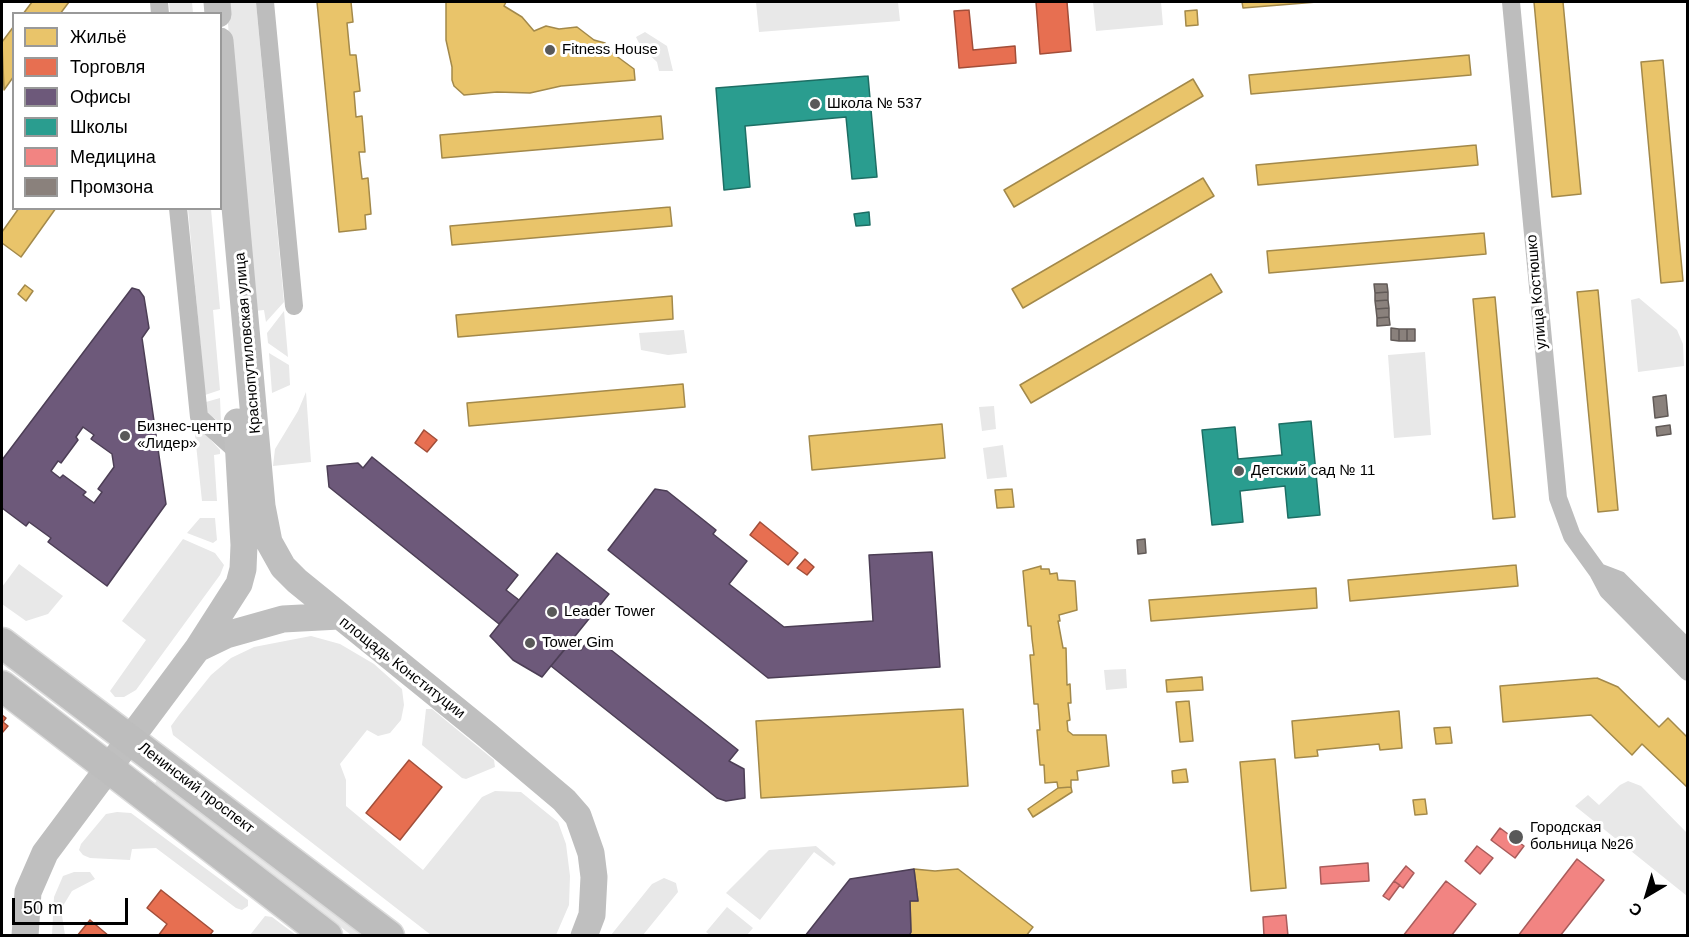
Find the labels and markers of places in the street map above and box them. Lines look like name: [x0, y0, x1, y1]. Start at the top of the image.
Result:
place label: Fitness House: [562, 41, 658, 59]
marker: Fitness House: [543, 43, 557, 57]
place label: Школа № 537: [827, 95, 922, 113]
marker: Школа № 537: [808, 97, 822, 111]
place label: Бизнес-центр «Лидер»: [137, 418, 231, 453]
marker: Бизнес-центр «Лидер»: [118, 429, 132, 443]
place label: Детский сад № 11: [1251, 462, 1375, 480]
marker: Детский сад № 11: [1232, 464, 1246, 478]
place label: Leader Tower: [564, 603, 655, 621]
marker: Leader Tower: [545, 605, 559, 619]
place label: Tower Gim: [542, 634, 614, 652]
marker: Tower Gim: [523, 636, 537, 650]
place label: Городская больница №26: [1530, 819, 1634, 854]
marker: Городская больница №26: [1507, 828, 1525, 846]

